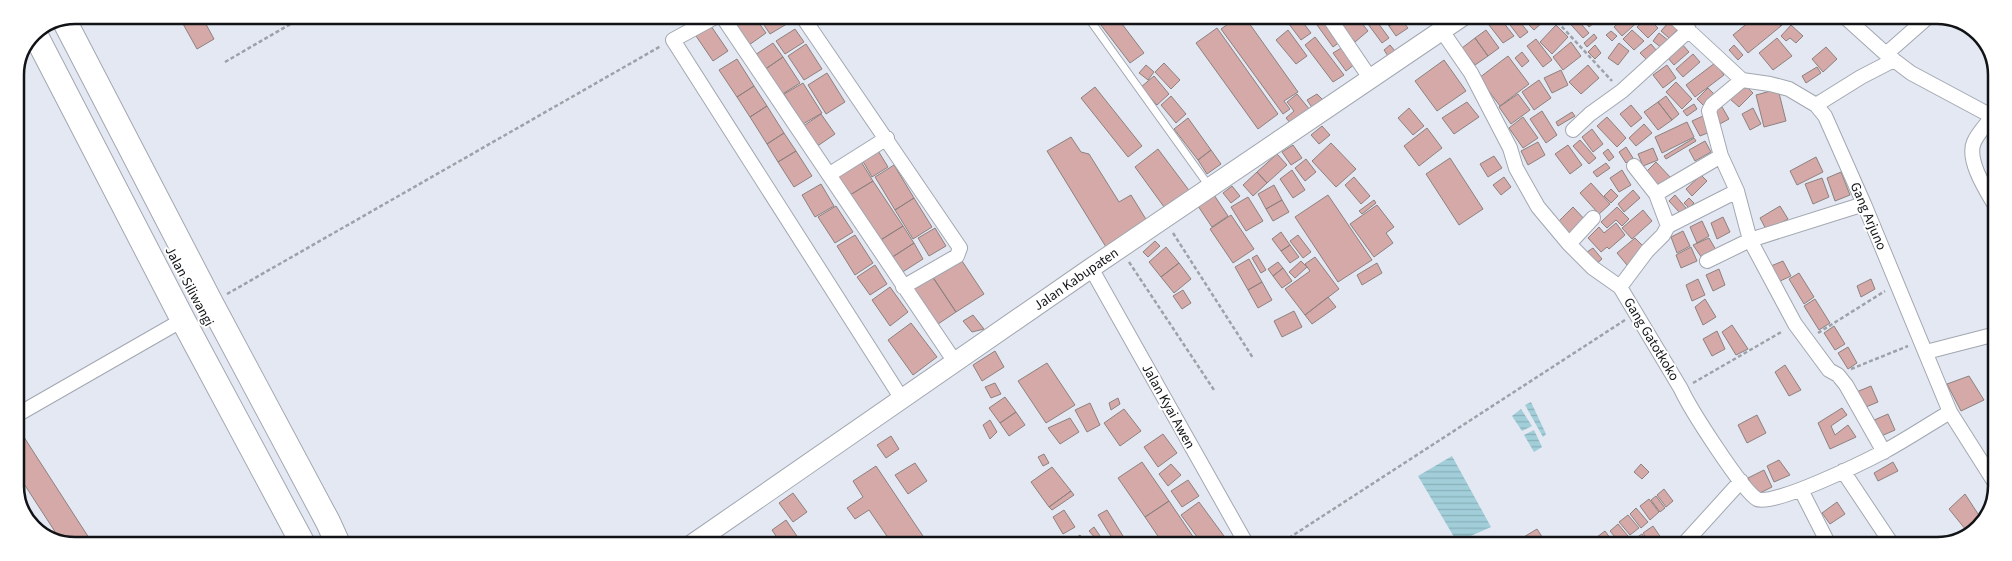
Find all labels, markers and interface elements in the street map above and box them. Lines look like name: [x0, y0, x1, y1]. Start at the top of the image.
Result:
street label: Gang Arjuno: [1845, 179, 1891, 253]
street label: Jalan Siliwangi: [160, 243, 219, 330]
street label: Jalan Kabupaten: [1030, 243, 1123, 316]
street label: Gang Gatotkoko: [1618, 294, 1684, 385]
street label: Jalan Kyai Awen: [1136, 360, 1200, 453]

